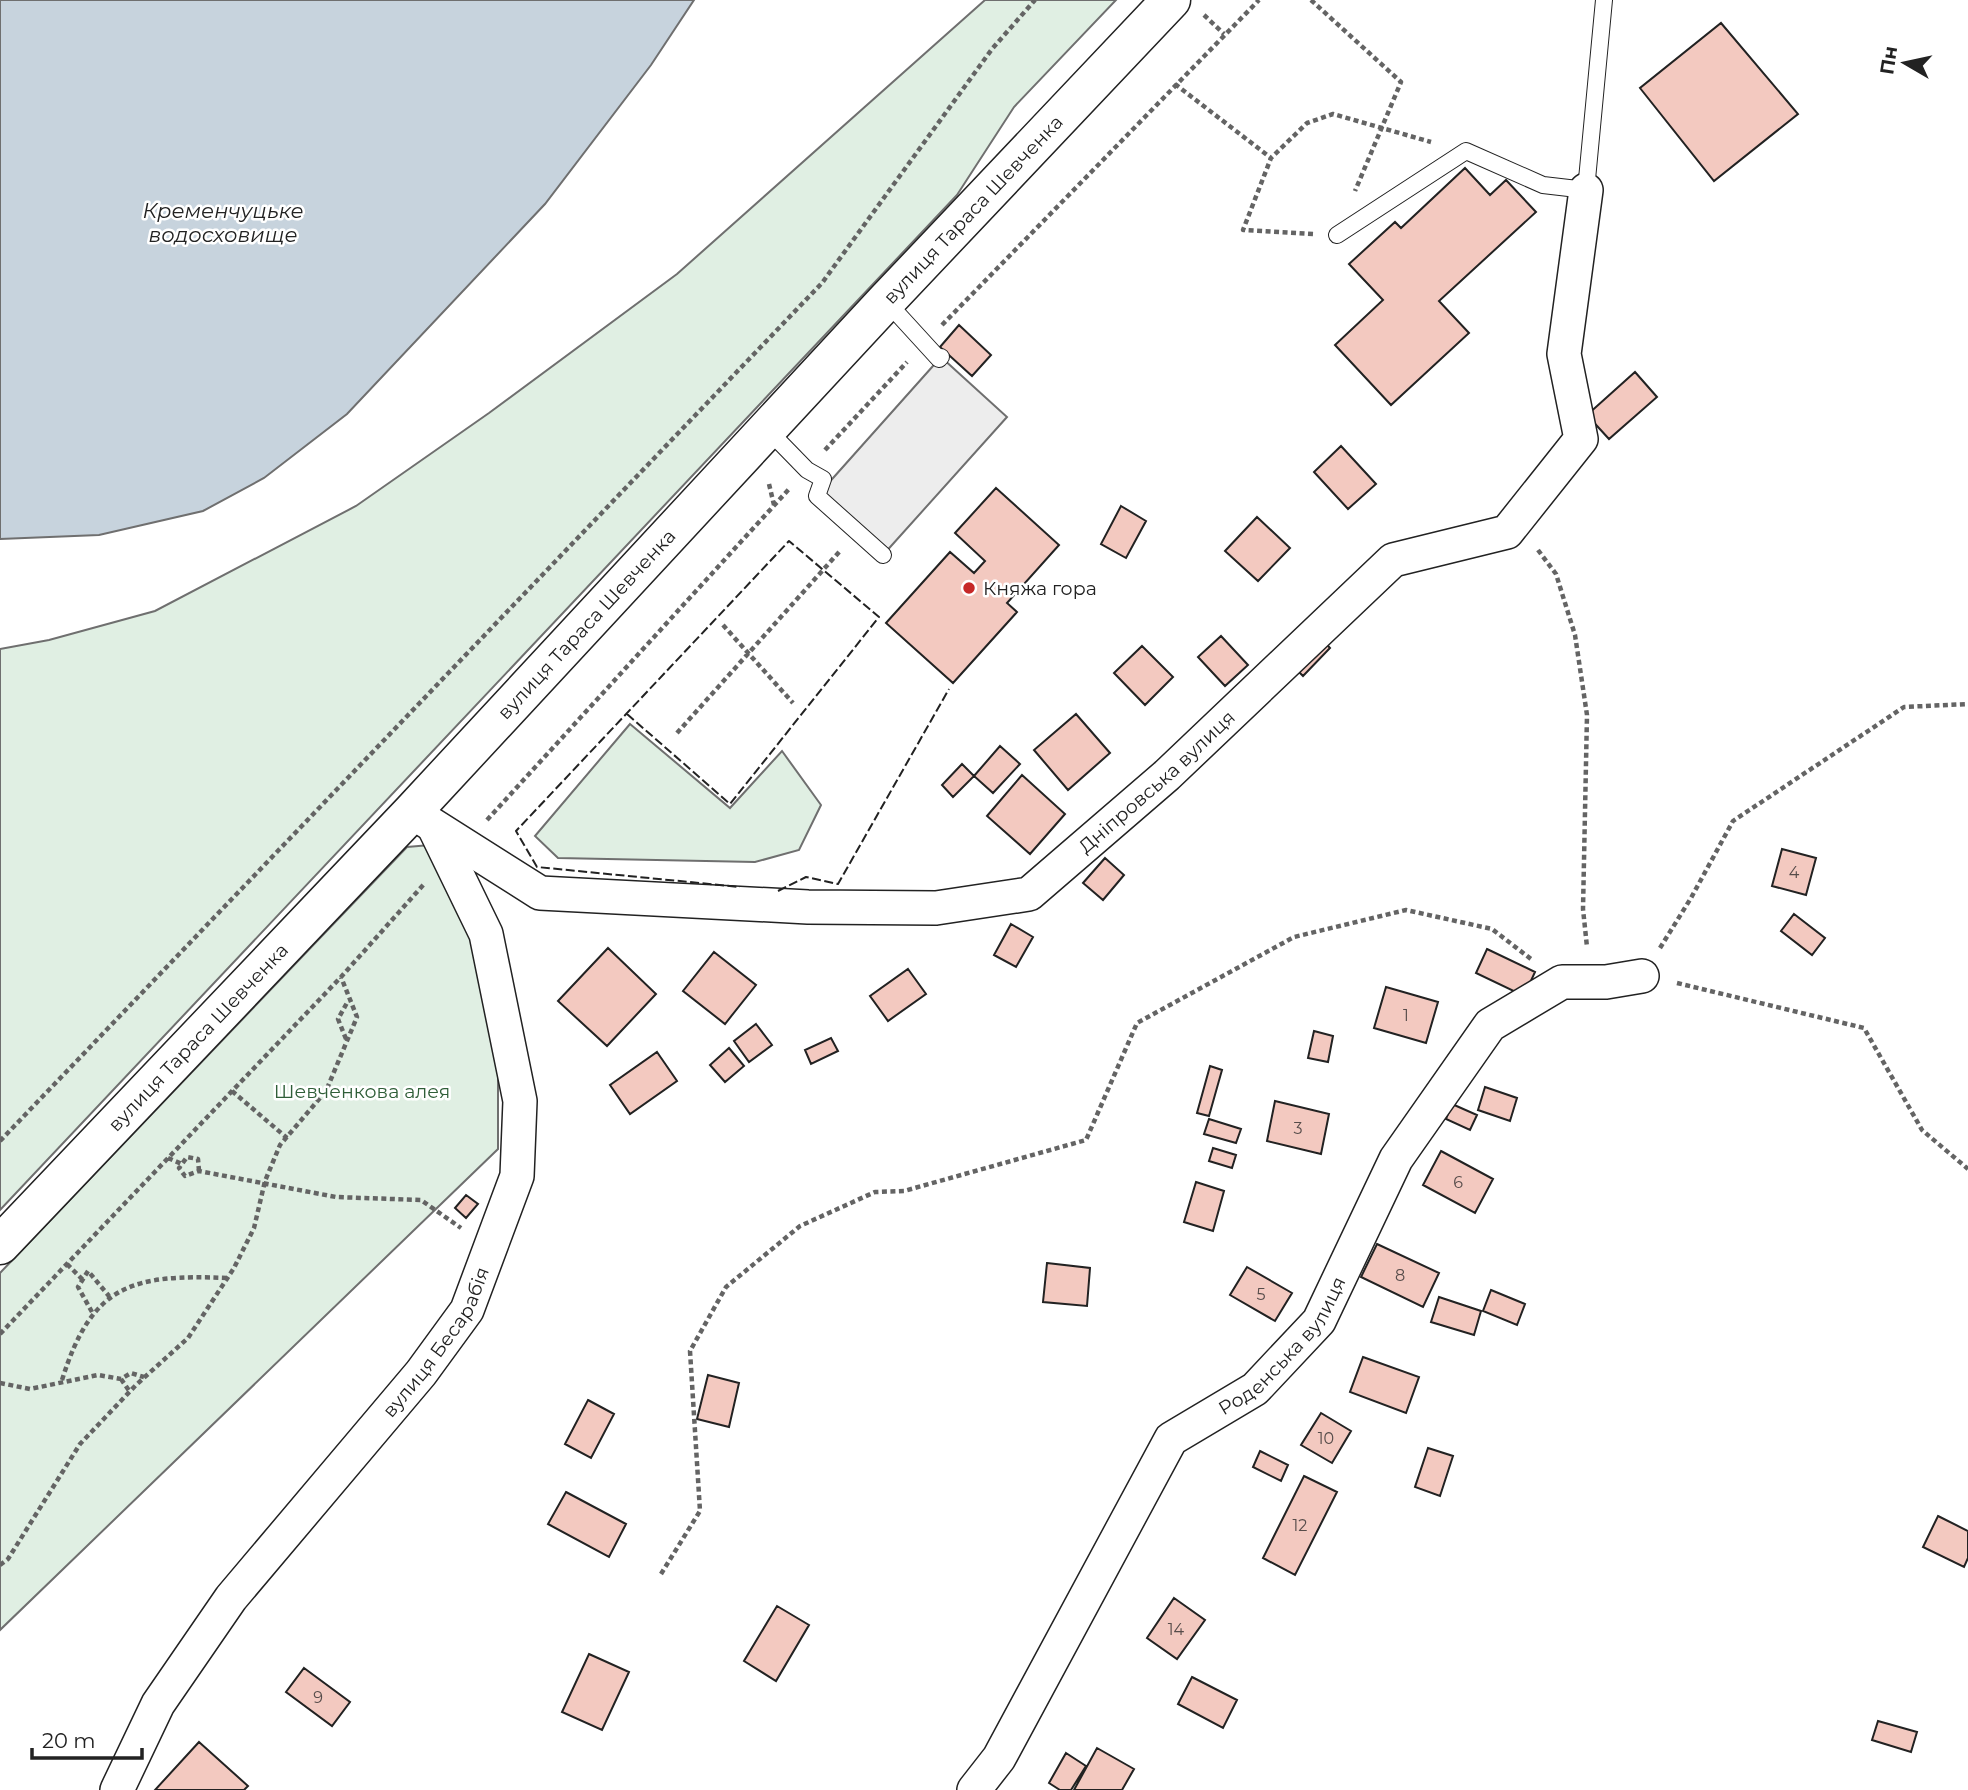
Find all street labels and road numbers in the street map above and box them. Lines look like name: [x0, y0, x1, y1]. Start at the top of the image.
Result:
street label: вулиця Тараса Шевченка: [878, 110, 1067, 308]
street label: вулиця Тараса Шевченка: [493, 524, 680, 724]
street label: Дніпровська вулиця: [1074, 705, 1239, 858]
street label: вулиця Тараса Шевченка: [103, 938, 293, 1136]
street label: вулиця Бесарабія: [377, 1264, 494, 1422]
street label: Роденська вулиця: [1214, 1273, 1350, 1420]

